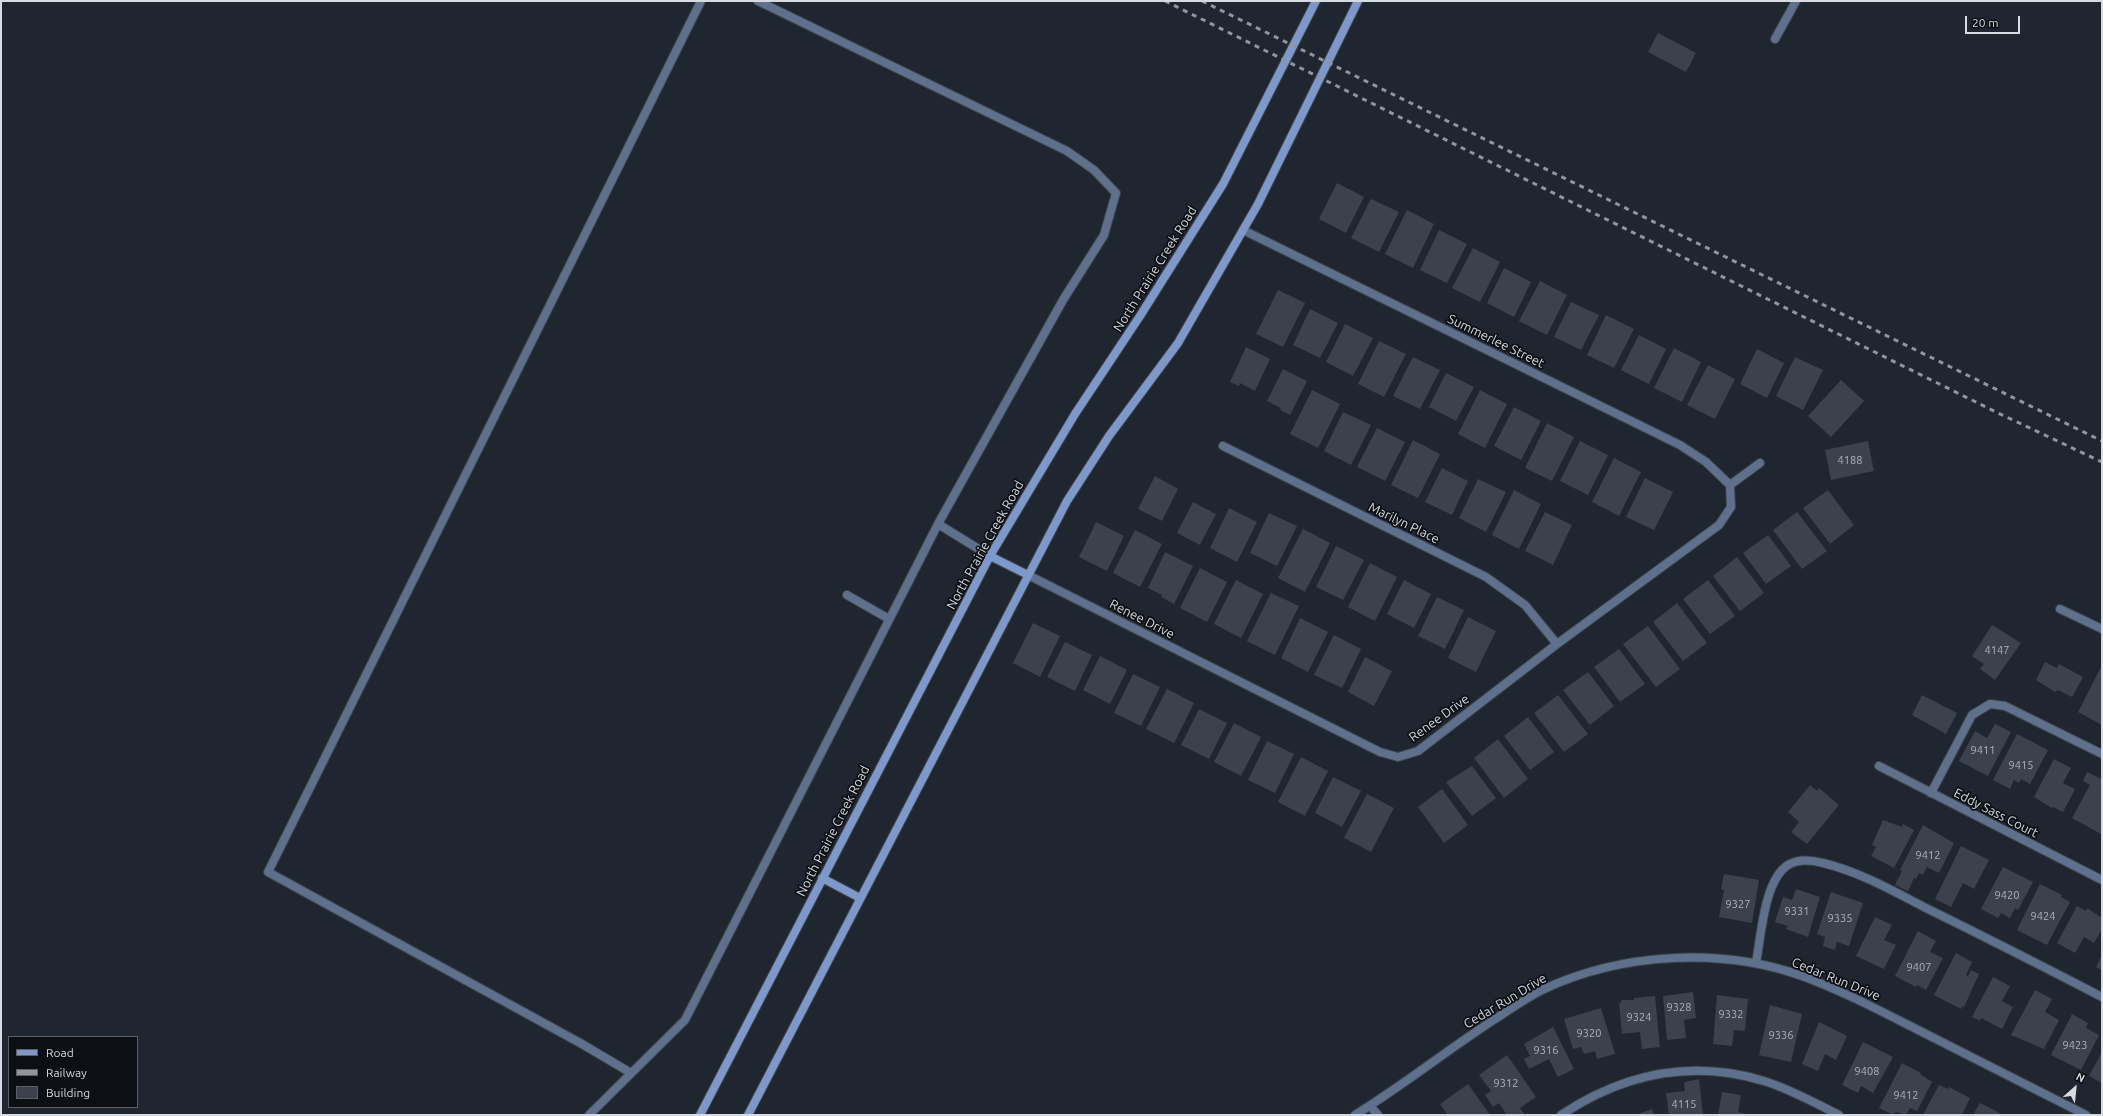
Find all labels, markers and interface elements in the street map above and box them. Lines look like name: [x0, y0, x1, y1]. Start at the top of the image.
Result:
scale bar: [1967, 8, 2022, 34]
text: 20 m: [1972, 16, 1999, 29]
street label: North Prairie Creek Road: [1110, 203, 1200, 335]
street label: Summerlee Street: [1445, 311, 1547, 371]
house number: 4188: [1838, 453, 1862, 467]
street label: North Prairie Creek Road: [943, 478, 1027, 612]
street label: Marilyn Place: [1366, 499, 1442, 547]
street label: Renee Drive: [1107, 596, 1177, 642]
house number: 4147: [1985, 643, 2009, 657]
street label: Renee Drive: [1406, 691, 1472, 745]
house number: 9411: [1971, 743, 1995, 757]
house number: 9415: [2009, 758, 2033, 772]
street label: North Prairie Creek Road: [793, 763, 873, 899]
street label: Eddy Sass Court: [1951, 785, 2041, 841]
house number: 9412: [1916, 848, 1940, 862]
house number: 9420: [1995, 888, 2019, 902]
house number: 9327: [1726, 897, 1750, 911]
house number: 9331: [1785, 904, 1809, 918]
house number: 9424: [2031, 909, 2055, 923]
house number: 9335: [1828, 911, 1852, 925]
street label: Cedar Run Drive: [1790, 954, 1882, 1004]
house number: 9407: [1907, 960, 1931, 974]
street label: Cedar Run Drive: [1461, 970, 1549, 1032]
house number: 9328: [1667, 1000, 1691, 1014]
house number: 9332: [1719, 1007, 1743, 1021]
house number: 9324: [1627, 1010, 1651, 1024]
house number: 9320: [1577, 1026, 1601, 1040]
house number: 9336: [1769, 1028, 1793, 1042]
legend: [8, 1036, 138, 1108]
house number: 9423: [2063, 1038, 2087, 1052]
house number: 9316: [1534, 1043, 1558, 1057]
text: Road: [46, 1046, 74, 1059]
house number: 9408: [1855, 1064, 1879, 1078]
text: Railway: [46, 1066, 87, 1079]
north arrow: [2055, 1068, 2095, 1108]
text: N: [2074, 1070, 2087, 1085]
house number: 9312: [1494, 1076, 1518, 1090]
text: Building: [46, 1086, 90, 1099]
house number: 9412: [1894, 1088, 1918, 1102]
house number: 4115: [1672, 1097, 1696, 1111]

